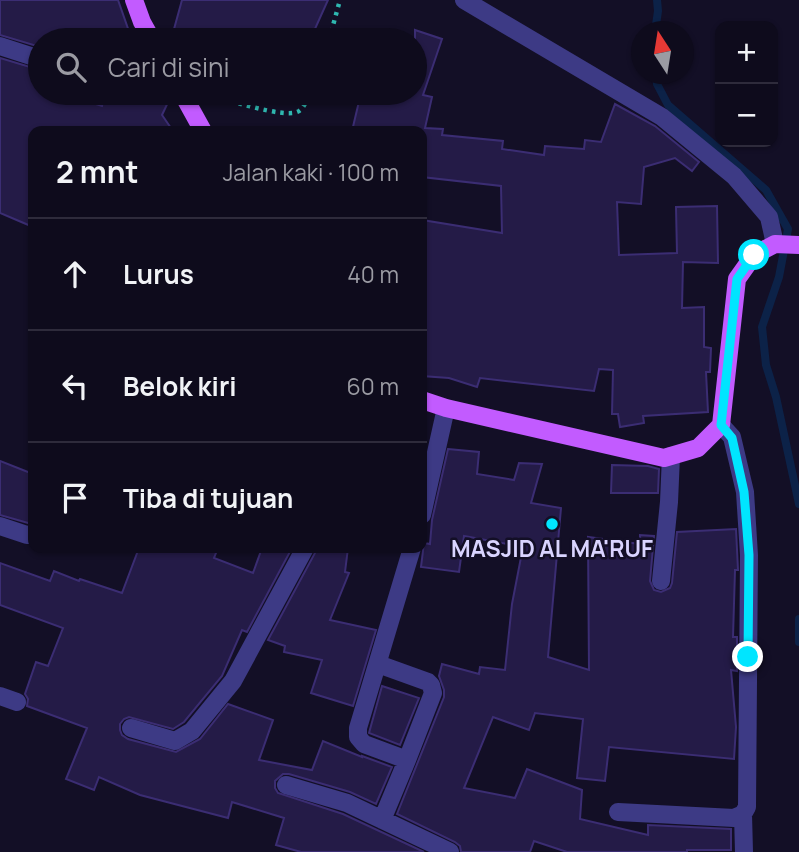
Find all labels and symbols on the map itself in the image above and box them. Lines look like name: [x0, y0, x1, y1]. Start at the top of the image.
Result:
north arrow: [631, 21, 694, 84]
route start: [738, 239, 769, 270]
marker: MASJID AL MA'RUF: [544, 516, 560, 532]
place label: MASJID AL MA'RUF: [451, 532, 653, 564]
route end: [732, 641, 763, 672]

